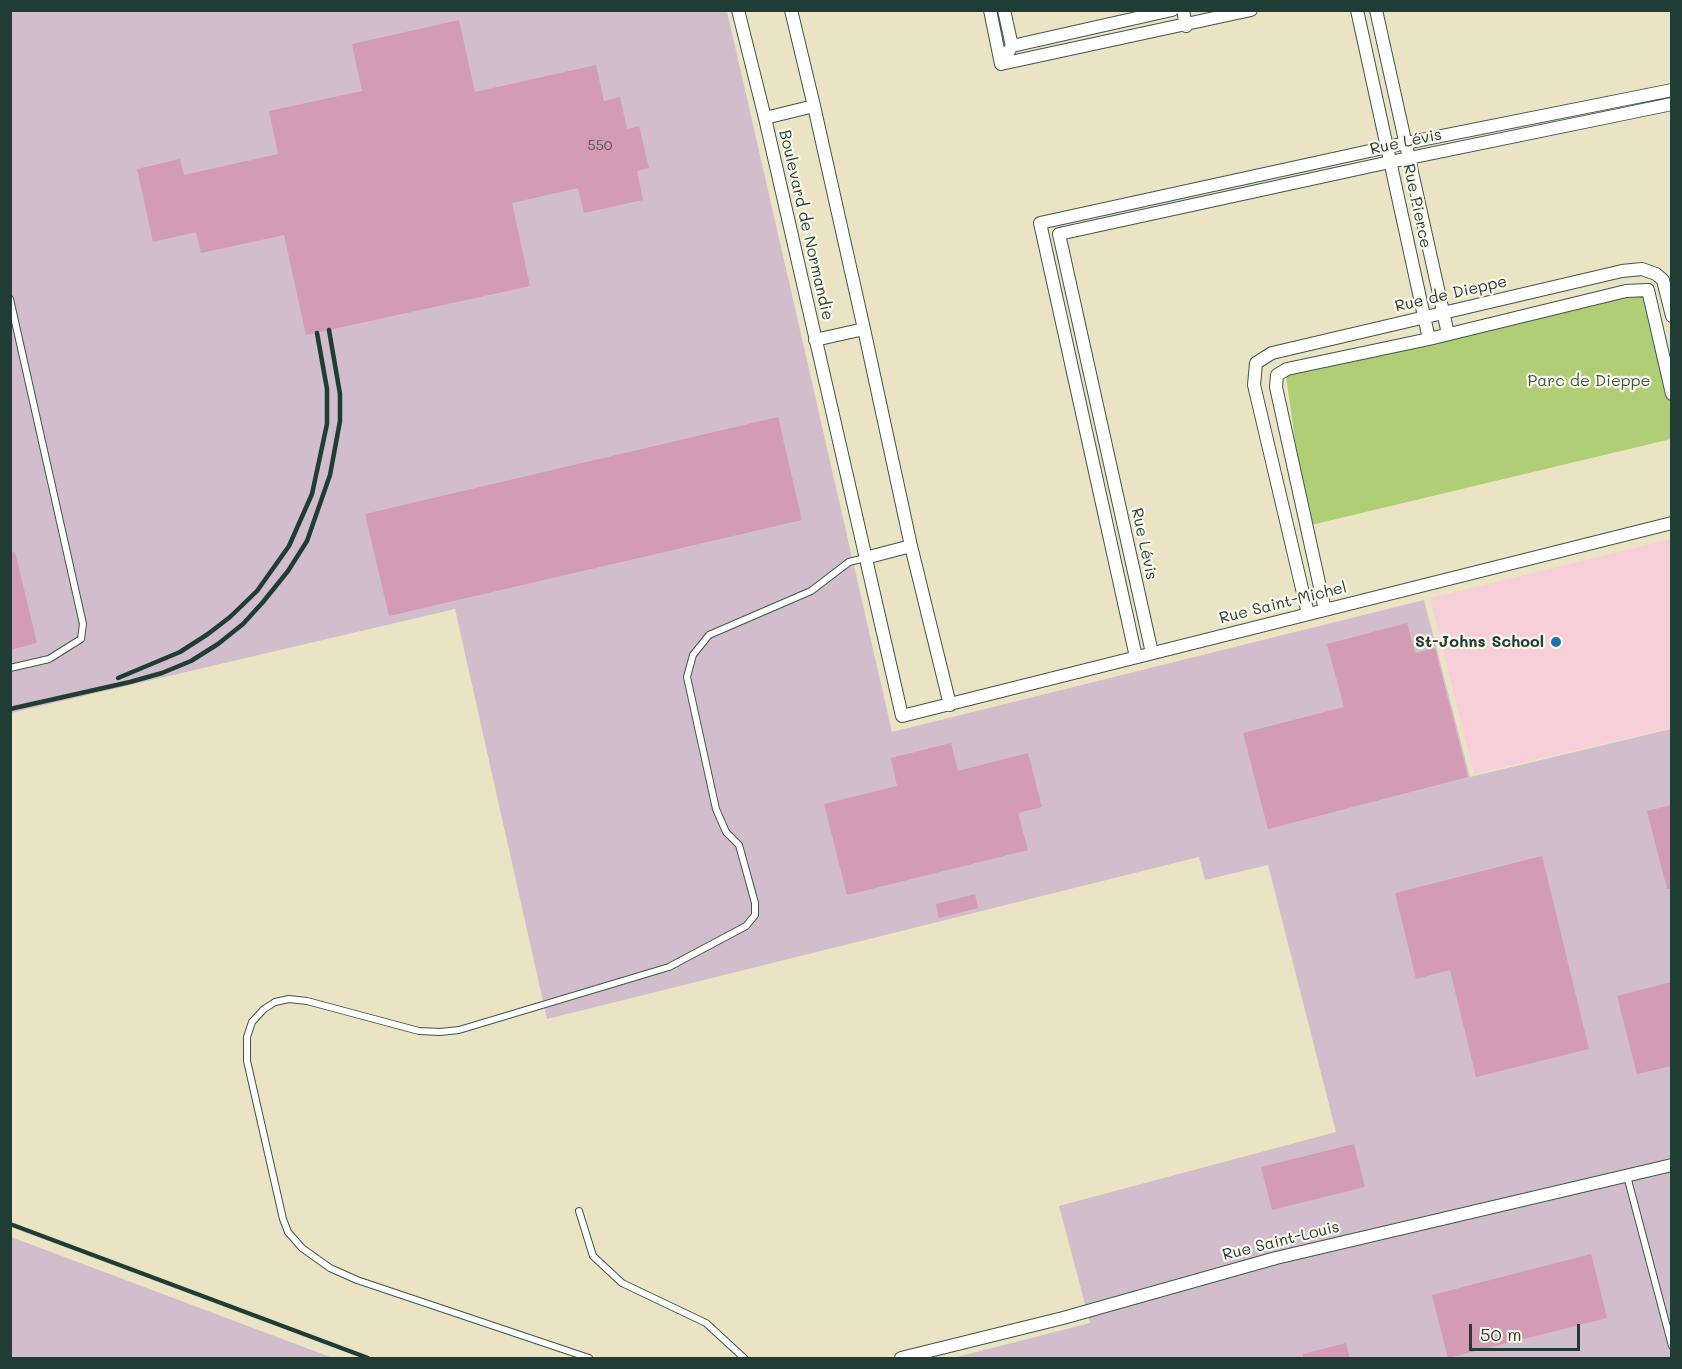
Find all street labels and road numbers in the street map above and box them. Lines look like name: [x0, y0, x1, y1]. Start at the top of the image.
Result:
street label: Rue Lévis: [1368, 125, 1444, 159]
street label: Boulevard de Normandie: [775, 128, 837, 322]
street label: Rue Pierce: [1399, 162, 1435, 250]
street label: Rue de Dieppe: [1393, 272, 1509, 316]
street label: Rue Lévis: [1127, 506, 1161, 582]
street label: Rue Saint-Michel: [1217, 578, 1349, 628]
street label: Rue Saint-Louis: [1221, 1217, 1341, 1265]

